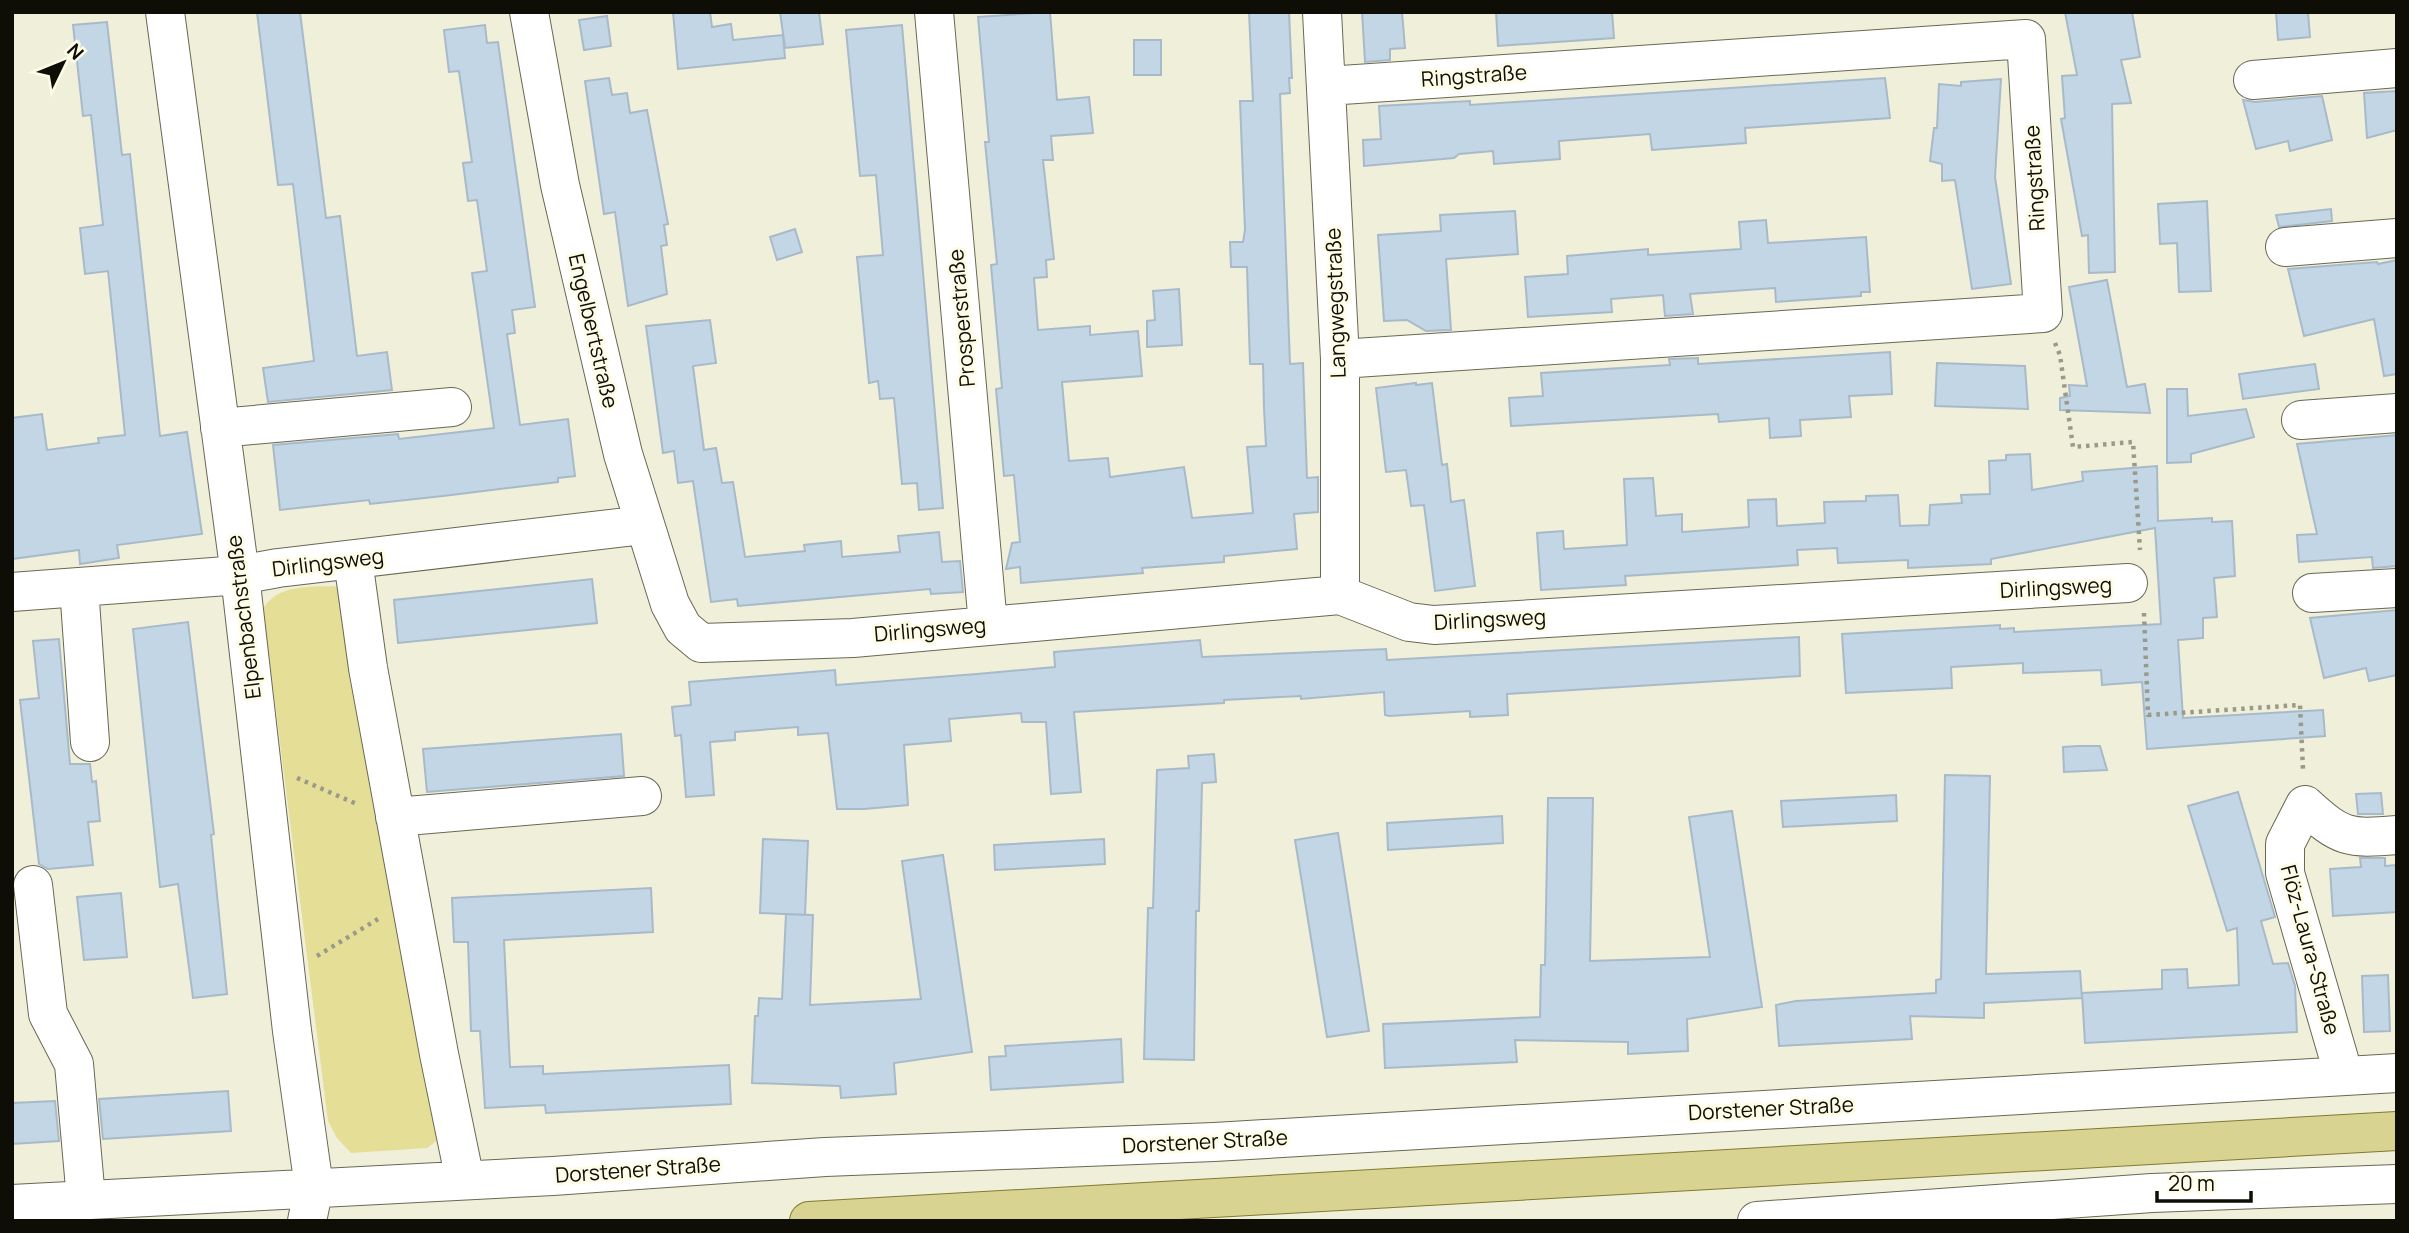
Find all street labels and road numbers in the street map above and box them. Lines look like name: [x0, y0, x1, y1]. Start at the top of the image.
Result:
street label: Ringstraße: [1420, 57, 1528, 93]
street label: Ringstraße: [2017, 124, 2051, 232]
street label: Langwegstraße: [1318, 227, 1352, 379]
street label: Prosperstraße: [941, 248, 981, 388]
street label: Engelbertstraße: [563, 251, 625, 411]
street label: Elpenbachstraße: [219, 534, 267, 701]
street label: Dirlingsweg: [270, 541, 385, 583]
street label: Dirlingsweg: [1999, 570, 2113, 604]
street label: Dirlingsweg: [1433, 602, 1547, 636]
street label: Dirlingsweg: [873, 610, 987, 648]
street label: Flöz-Laura-Straße: [2275, 862, 2347, 1038]
street label: Dorstener Straße: [1687, 1090, 1855, 1126]
street label: Dorstener Straße: [1121, 1123, 1289, 1159]
street label: Dorstener Straße: [554, 1149, 722, 1189]

